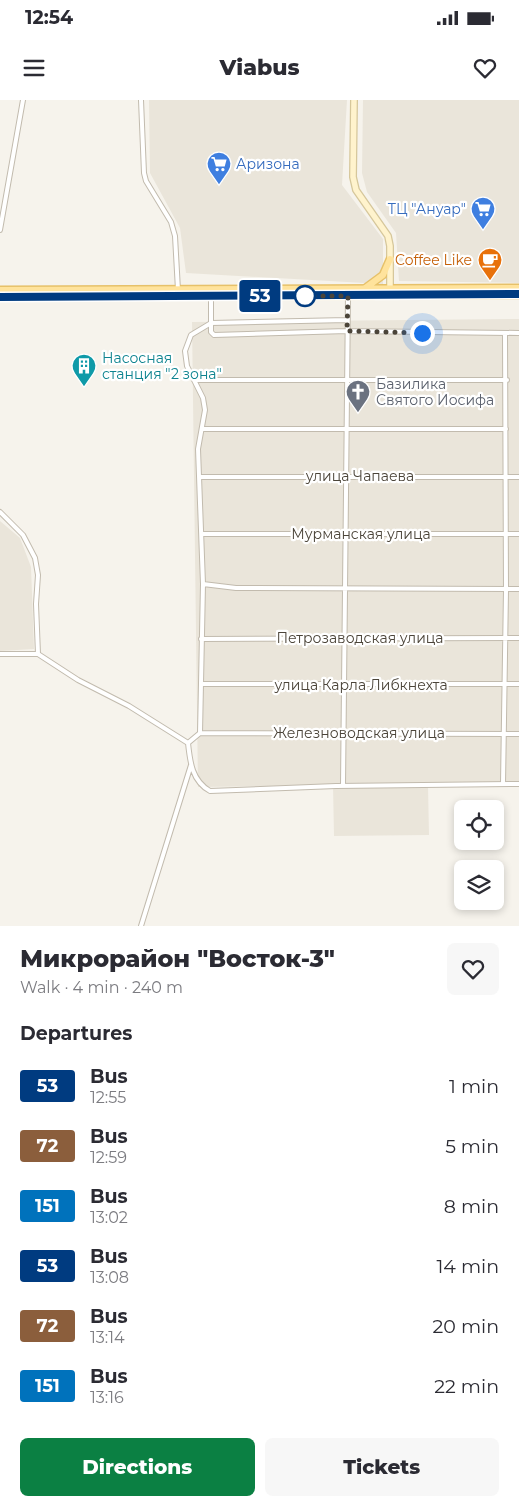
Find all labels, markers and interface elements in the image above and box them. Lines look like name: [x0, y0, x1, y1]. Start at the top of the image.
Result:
text: 12:54: [25, 6, 73, 29]
icon: menu: [20, 54, 48, 82]
text: Viabus: [219, 54, 300, 81]
icon: heart: [471, 54, 499, 82]
supermarket icon: Аризона: [206, 151, 232, 185]
place label: Аризона: [236, 155, 300, 173]
supermarket icon: ТЦ "Ануар": [470, 196, 496, 230]
place label: ТЦ "Ануар": [388, 200, 466, 218]
cafe icon: Coffee Like: [477, 247, 503, 281]
place label: Coffee Like: [395, 251, 472, 269]
line badge: 53: [238, 280, 282, 312]
text: 53: [249, 285, 271, 307]
unlabelled marker: [294, 285, 316, 307]
your location: [410, 321, 435, 346]
place label: Насосная станция "2 зона": [102, 349, 222, 383]
building icon: Насосная станция "2 зона": [71, 353, 97, 387]
place label: Базилика Святого Иосифа: [376, 375, 494, 409]
church icon: Базилика Святого Иосифа: [345, 379, 371, 413]
street label: улица Чапаева: [305, 467, 414, 485]
street label: Мурманская улица: [291, 525, 431, 543]
street label: Петрозаводская улица: [276, 629, 444, 647]
street label: улица Карла Либкнехта: [273, 676, 448, 694]
street label: Железноводская улица: [273, 724, 445, 742]
map controls: [454, 800, 504, 910]
button: locate: [454, 800, 504, 850]
button: layers: [454, 860, 504, 910]
button: heart: [447, 943, 499, 995]
text: Микрорайон "Восток-3": [20, 944, 335, 973]
text: Walk · 4 min · 240 m: [20, 978, 183, 997]
text: Departures: [20, 1022, 132, 1045]
text: Bus: [90, 1065, 128, 1088]
text: 53: [37, 1075, 58, 1097]
text: 1 min: [449, 1075, 499, 1098]
text: 12:55: [90, 1088, 126, 1107]
text: Bus: [90, 1125, 128, 1148]
text: 72: [37, 1135, 58, 1157]
text: 5 min: [445, 1135, 499, 1158]
text: 12:59: [90, 1148, 127, 1167]
text: Bus: [90, 1185, 128, 1208]
text: 151: [35, 1195, 60, 1217]
text: 8 min: [444, 1195, 499, 1218]
text: 13:02: [90, 1208, 128, 1227]
text: Bus: [90, 1245, 128, 1268]
text: 53: [37, 1255, 58, 1277]
text: 14 min: [436, 1255, 499, 1278]
text: 13:08: [90, 1268, 129, 1287]
text: Bus: [90, 1305, 128, 1328]
text: 72: [37, 1315, 58, 1337]
text: 20 min: [433, 1315, 499, 1338]
text: 13:14: [90, 1328, 125, 1347]
text: Bus: [90, 1365, 128, 1388]
text: 151: [35, 1375, 60, 1397]
text: 22 min: [434, 1375, 499, 1398]
text: 13:16: [90, 1388, 124, 1407]
button: Directions: [20, 1438, 255, 1496]
button: Tickets: [265, 1438, 499, 1496]

